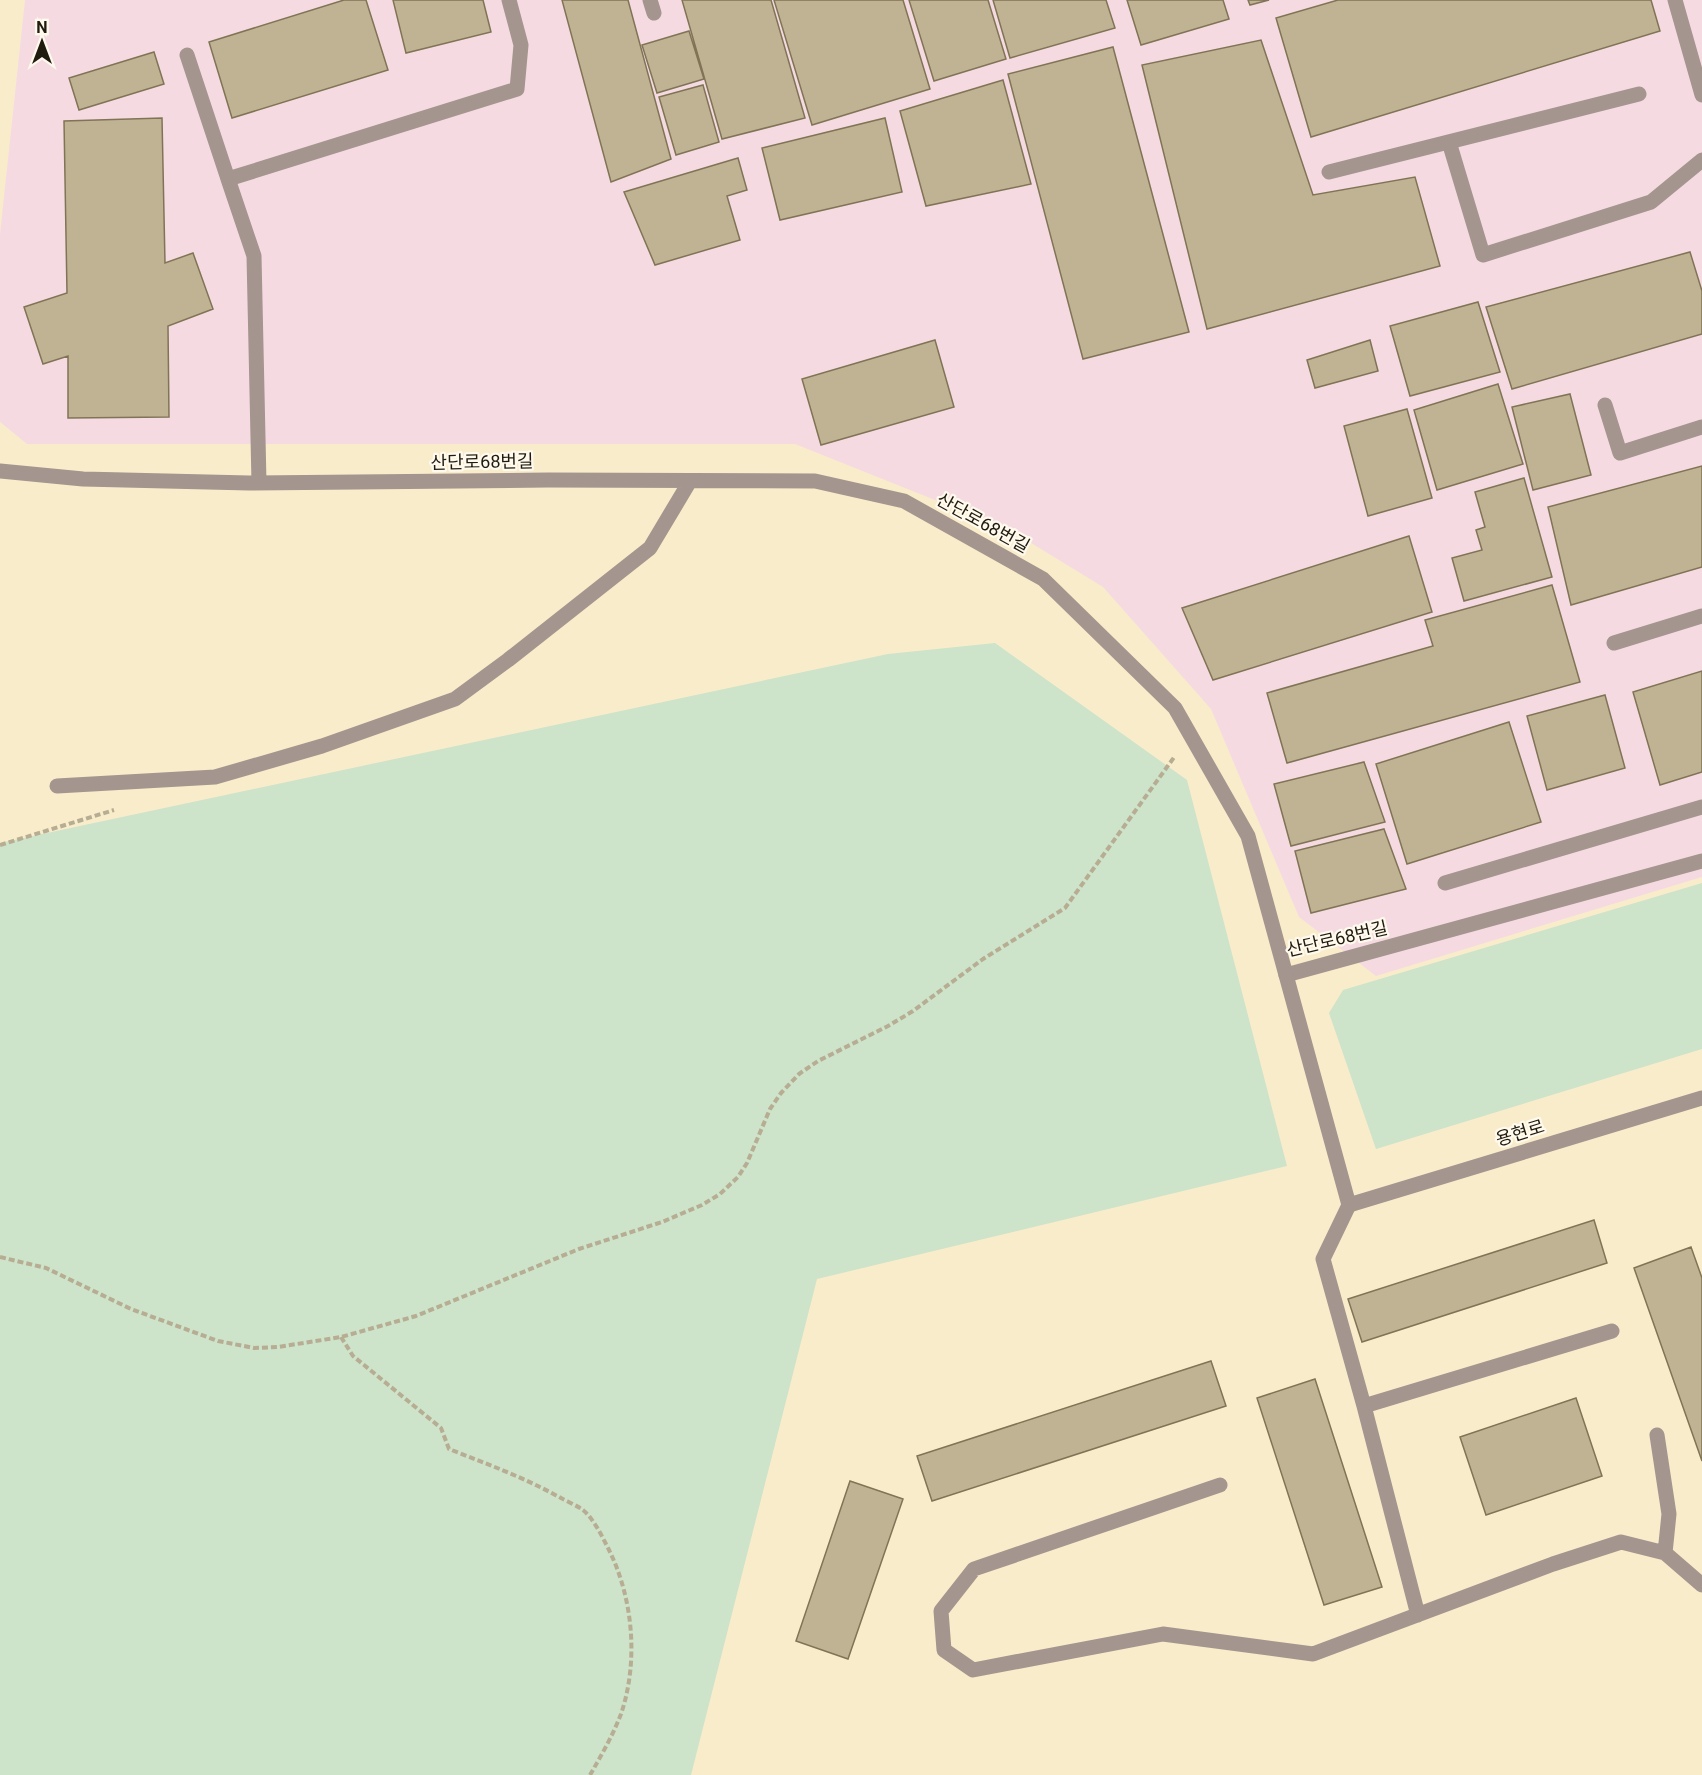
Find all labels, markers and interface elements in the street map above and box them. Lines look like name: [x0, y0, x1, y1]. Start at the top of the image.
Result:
north arrow: [12, 12, 72, 72]
text: N: [36, 18, 48, 37]
street label: 산단로68번길: [430, 450, 534, 473]
street label: 산단로68번길: [933, 488, 1033, 557]
street label: 산단로68번길: [1284, 917, 1389, 960]
street label: 용현로: [1493, 1115, 1547, 1150]

